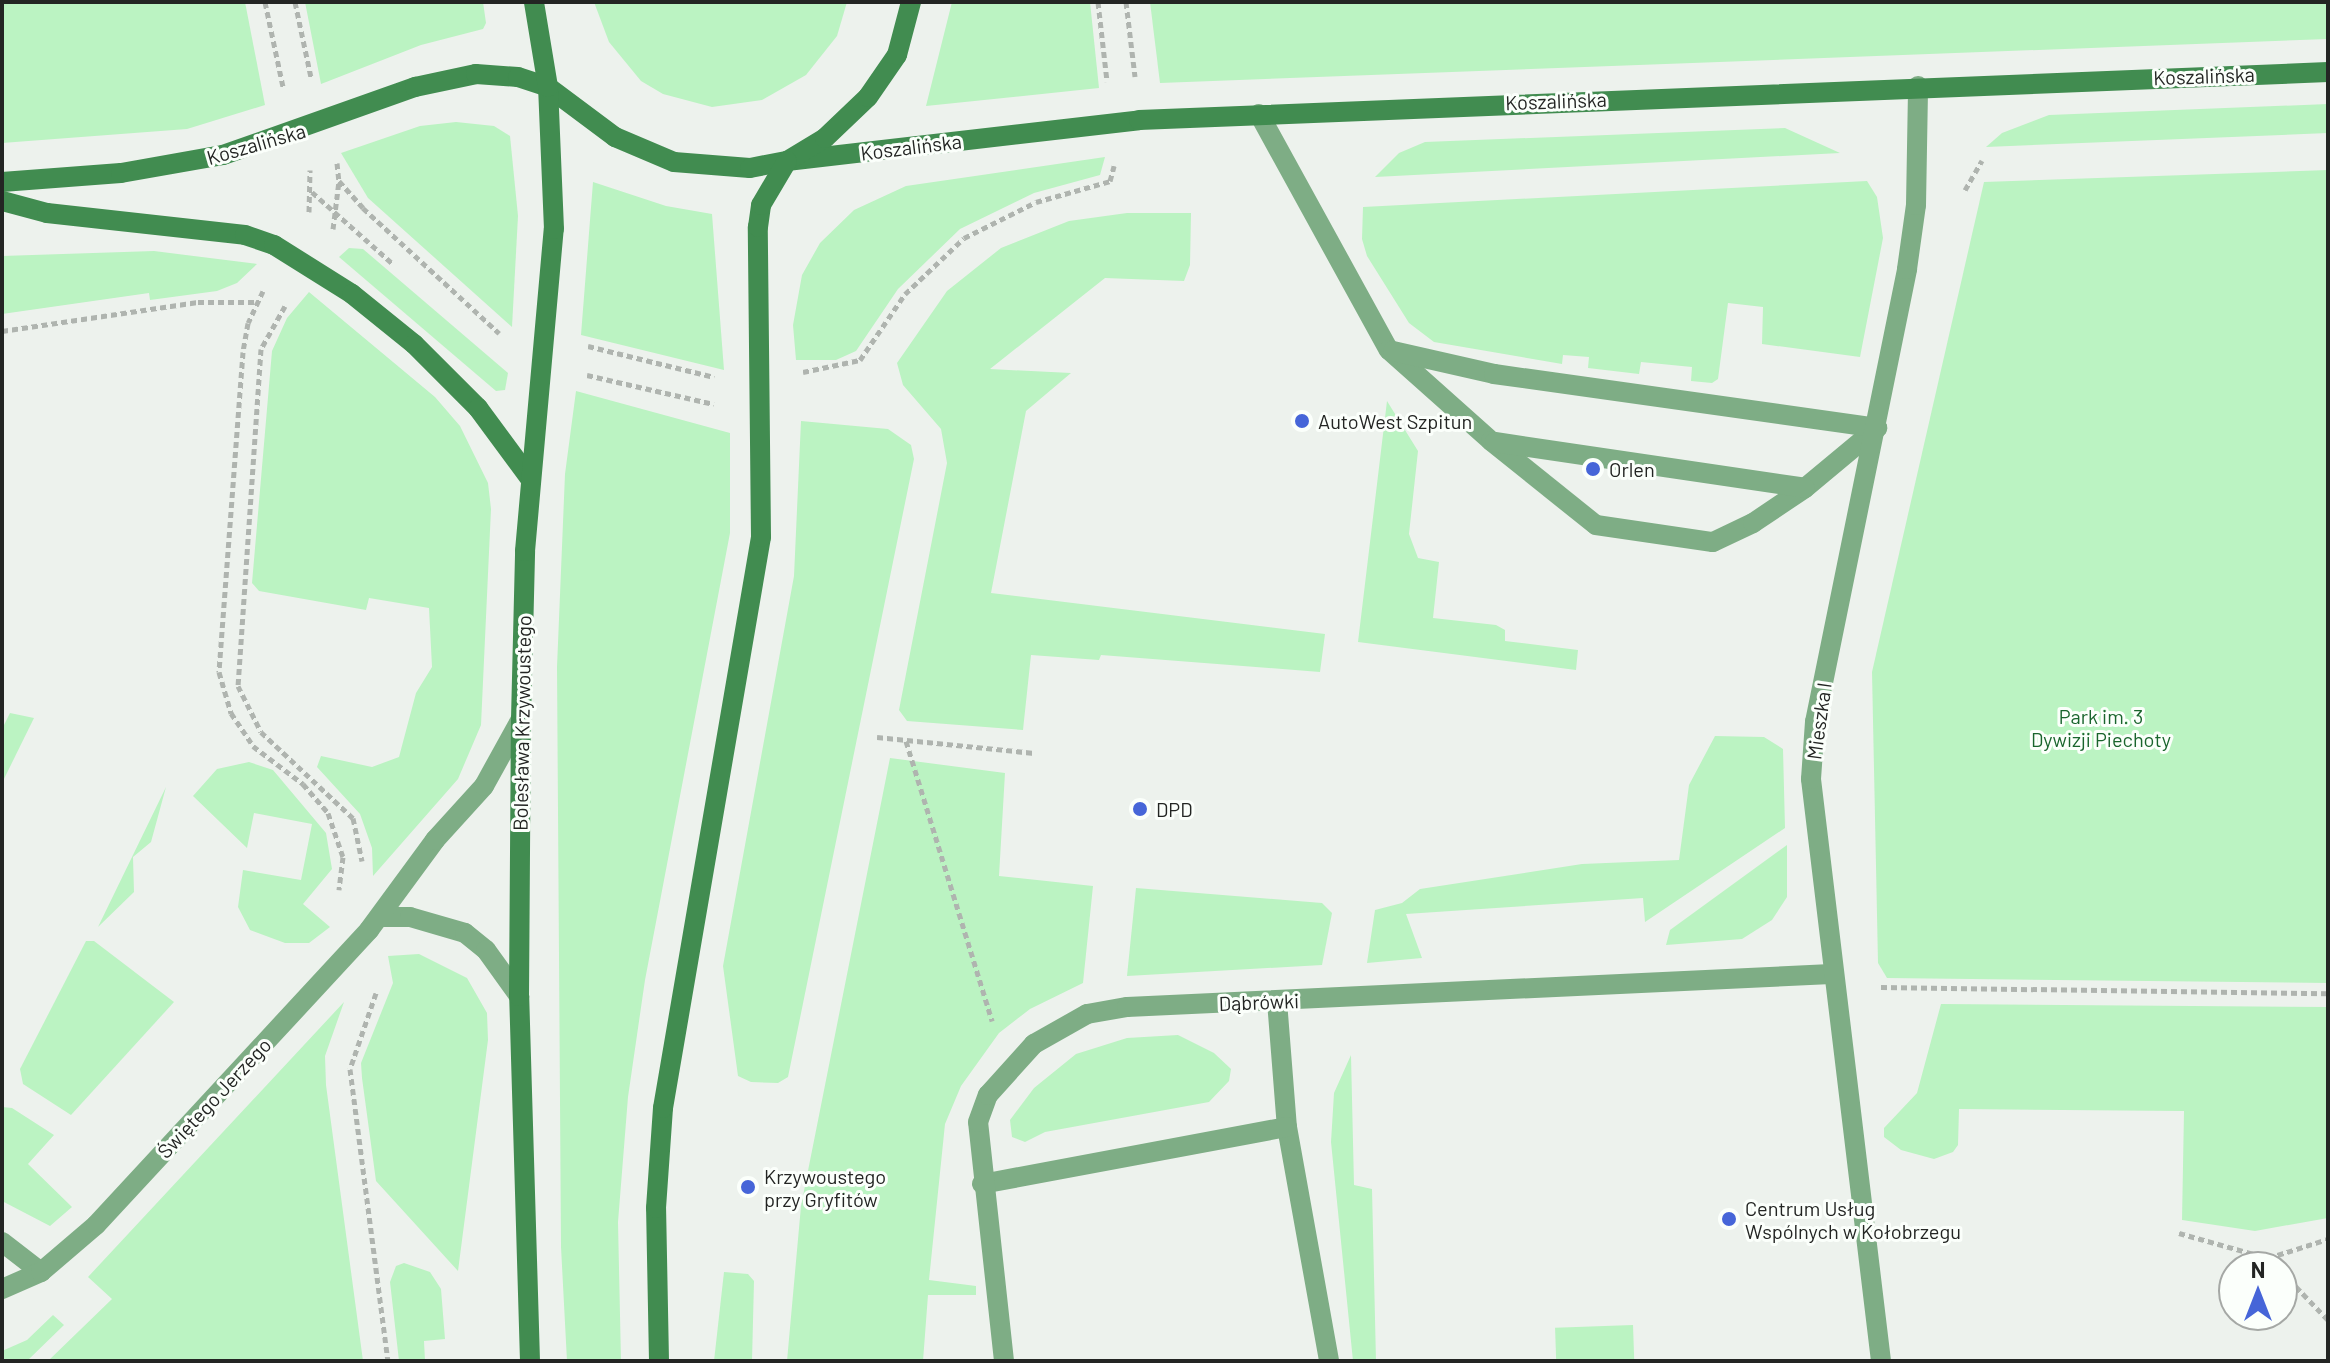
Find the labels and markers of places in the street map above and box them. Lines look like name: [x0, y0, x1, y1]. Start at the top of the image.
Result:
place label: AutoWest Szpitun: [1318, 409, 1472, 433]
marker: AutoWest Szpitun: [1293, 412, 1311, 430]
place label: Orlen: [1609, 457, 1655, 481]
marker: Orlen: [1584, 460, 1602, 478]
place label: DPD: [1156, 797, 1193, 821]
marker: DPD: [1131, 800, 1149, 818]
place label: Krzywoustego przy Gryfitów: [764, 1164, 886, 1211]
marker: Krzywoustego przy Gryfitów: [739, 1178, 757, 1196]
place label: Centrum Usług Wspólnych w Kołobrzegu: [1745, 1196, 1961, 1243]
marker: Centrum Usług Wspólnych w Kołobrzegu: [1720, 1210, 1738, 1228]

